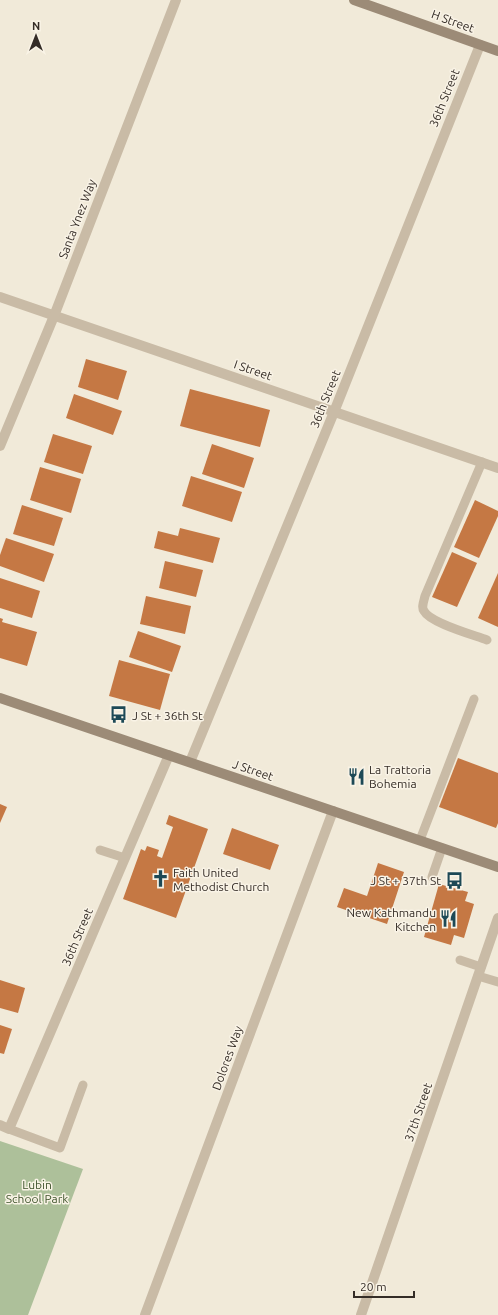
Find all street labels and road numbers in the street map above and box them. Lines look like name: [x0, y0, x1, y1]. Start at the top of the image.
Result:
street label: H Street: [430, 7, 476, 35]
street label: 36th Street: [426, 67, 462, 129]
street label: Santa Ynez Way: [56, 177, 98, 261]
street label: I Street: [232, 357, 274, 383]
street label: 36th Street: [307, 368, 343, 430]
street label: J Street: [231, 757, 275, 783]
street label: 36th Street: [59, 906, 95, 968]
street label: Dolores Way: [209, 1024, 245, 1092]
street label: 37th Street: [402, 1081, 434, 1143]

